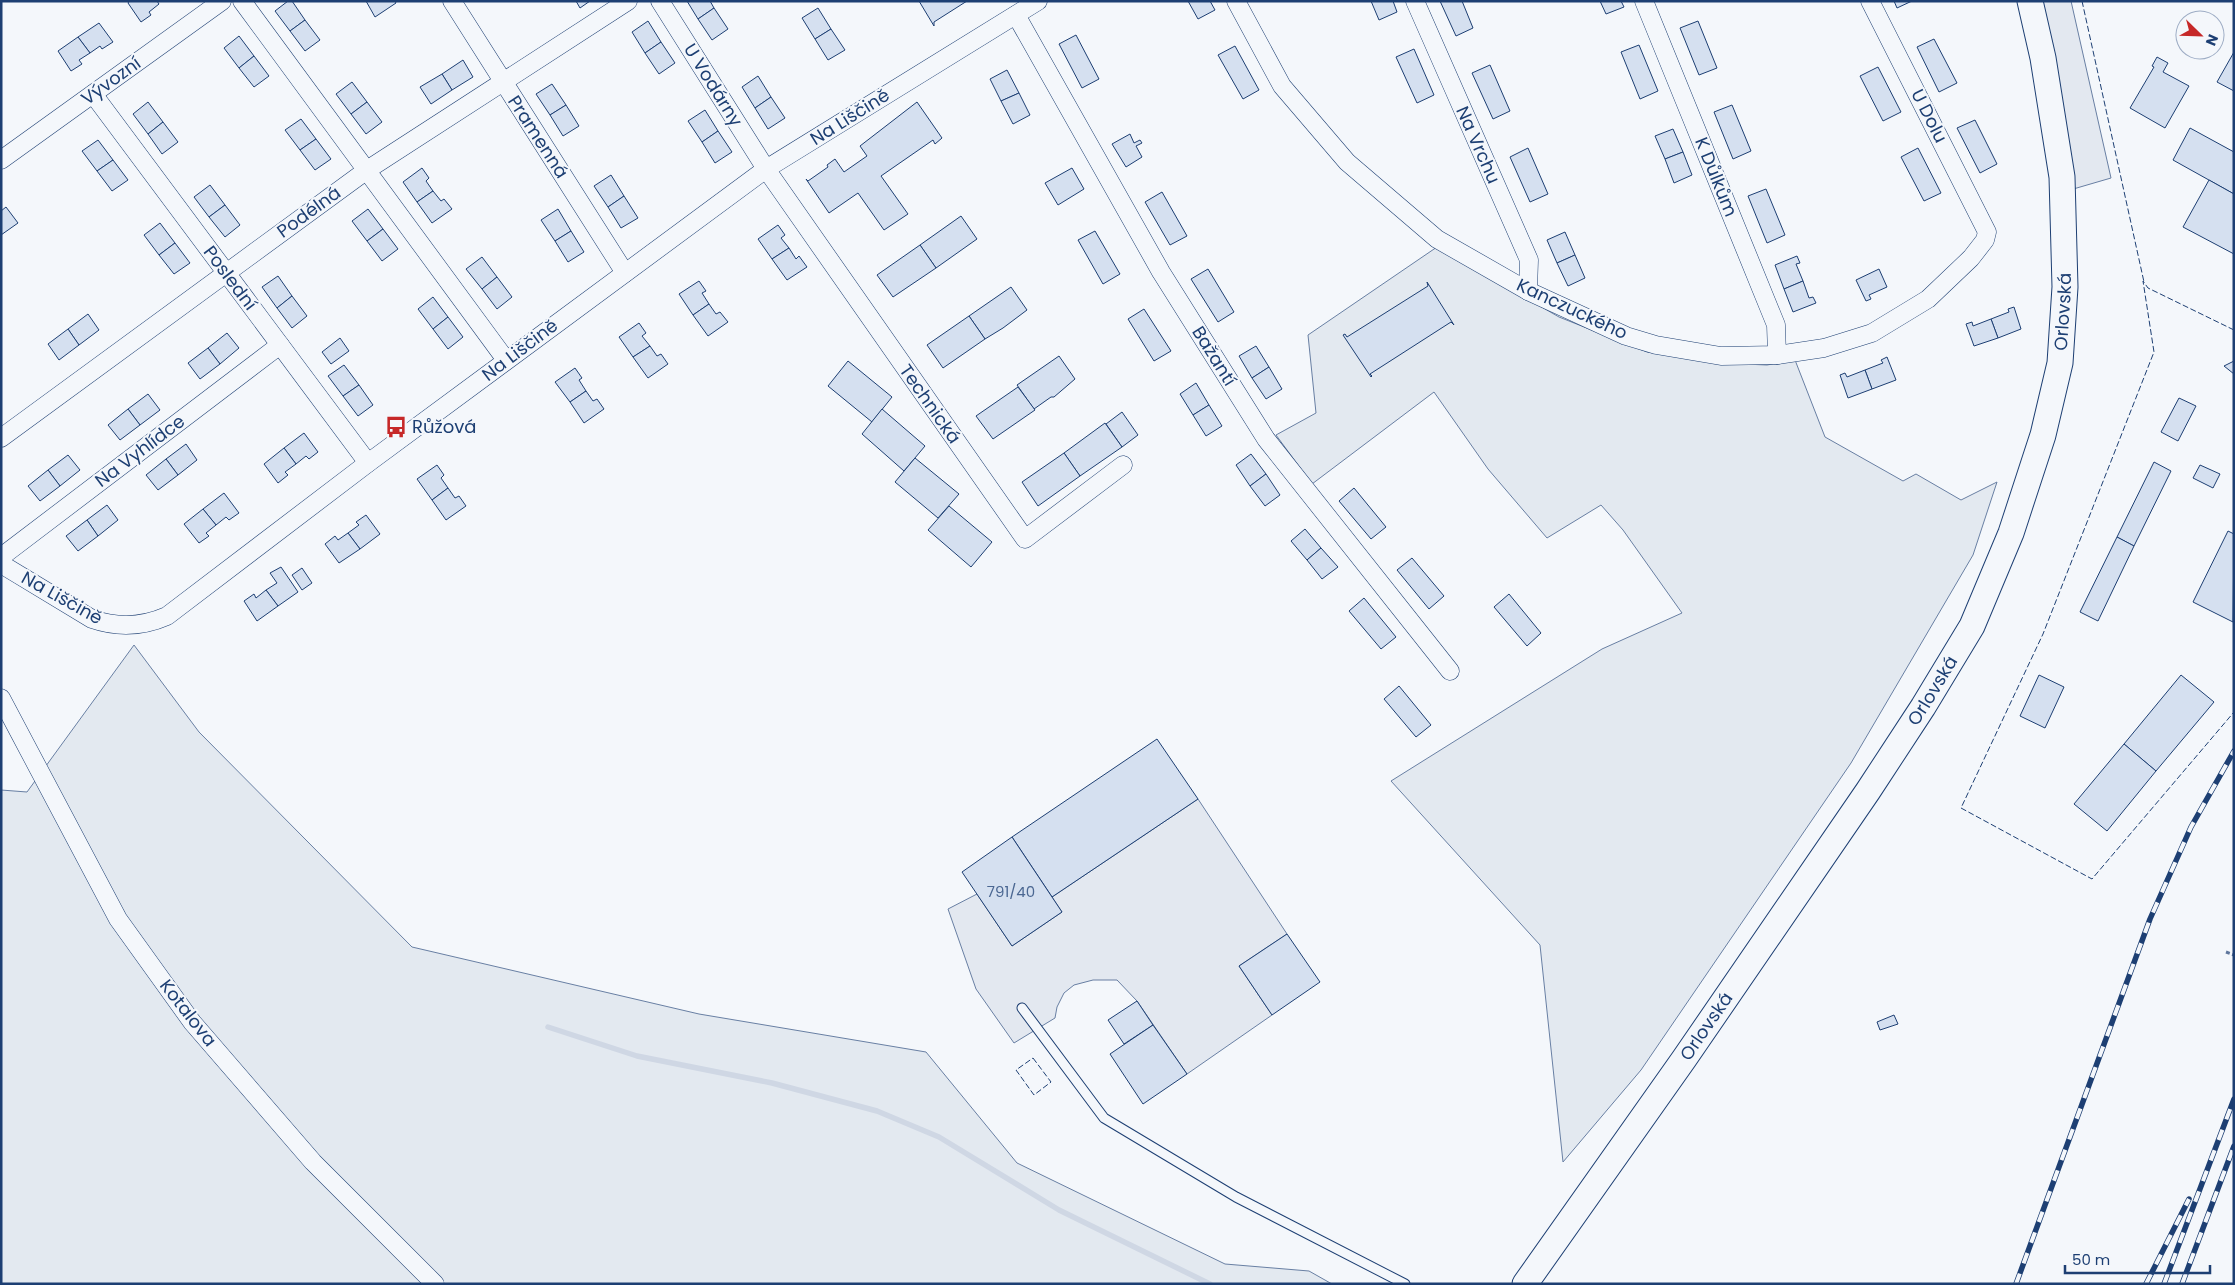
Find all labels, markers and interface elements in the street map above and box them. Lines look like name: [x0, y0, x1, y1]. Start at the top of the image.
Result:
north arrow: [2175, 10, 2225, 60]
text: N: [2201, 31, 2223, 49]
street label: U Vodárny: [678, 39, 749, 131]
street label: Vývozní: [76, 50, 146, 111]
street label: Na Liščině: [805, 82, 894, 151]
street label: U Dolu: [1905, 85, 1954, 147]
street label: Pramenná: [502, 90, 575, 183]
street label: Na Vrchu: [1450, 102, 1507, 188]
street label: K Důlkům: [1689, 133, 1744, 220]
street label: Podélná: [272, 180, 346, 243]
street label: Poslední: [198, 240, 263, 315]
street label: Kanczuckého: [1513, 272, 1632, 345]
street label: Orlovská: [2048, 273, 2077, 351]
street label: Na Liščině: [477, 313, 563, 386]
street label: Bažantí: [1186, 321, 1243, 390]
street label: Technická: [894, 359, 967, 448]
street label: Na Vyhlídce: [90, 409, 190, 493]
bus stop icon: Růžová: [383, 414, 409, 440]
place label: Růžová: [412, 414, 476, 439]
street label: Na Liščině: [17, 565, 107, 630]
street label: Orlovská: [1901, 651, 1963, 730]
house number: 791/40: [987, 881, 1035, 902]
street label: Kotalova: [154, 974, 223, 1052]
street label: Orlovská: [1674, 987, 1738, 1065]
scale bar: [2065, 1242, 2210, 1274]
text: 50 m: [2072, 1249, 2110, 1270]

